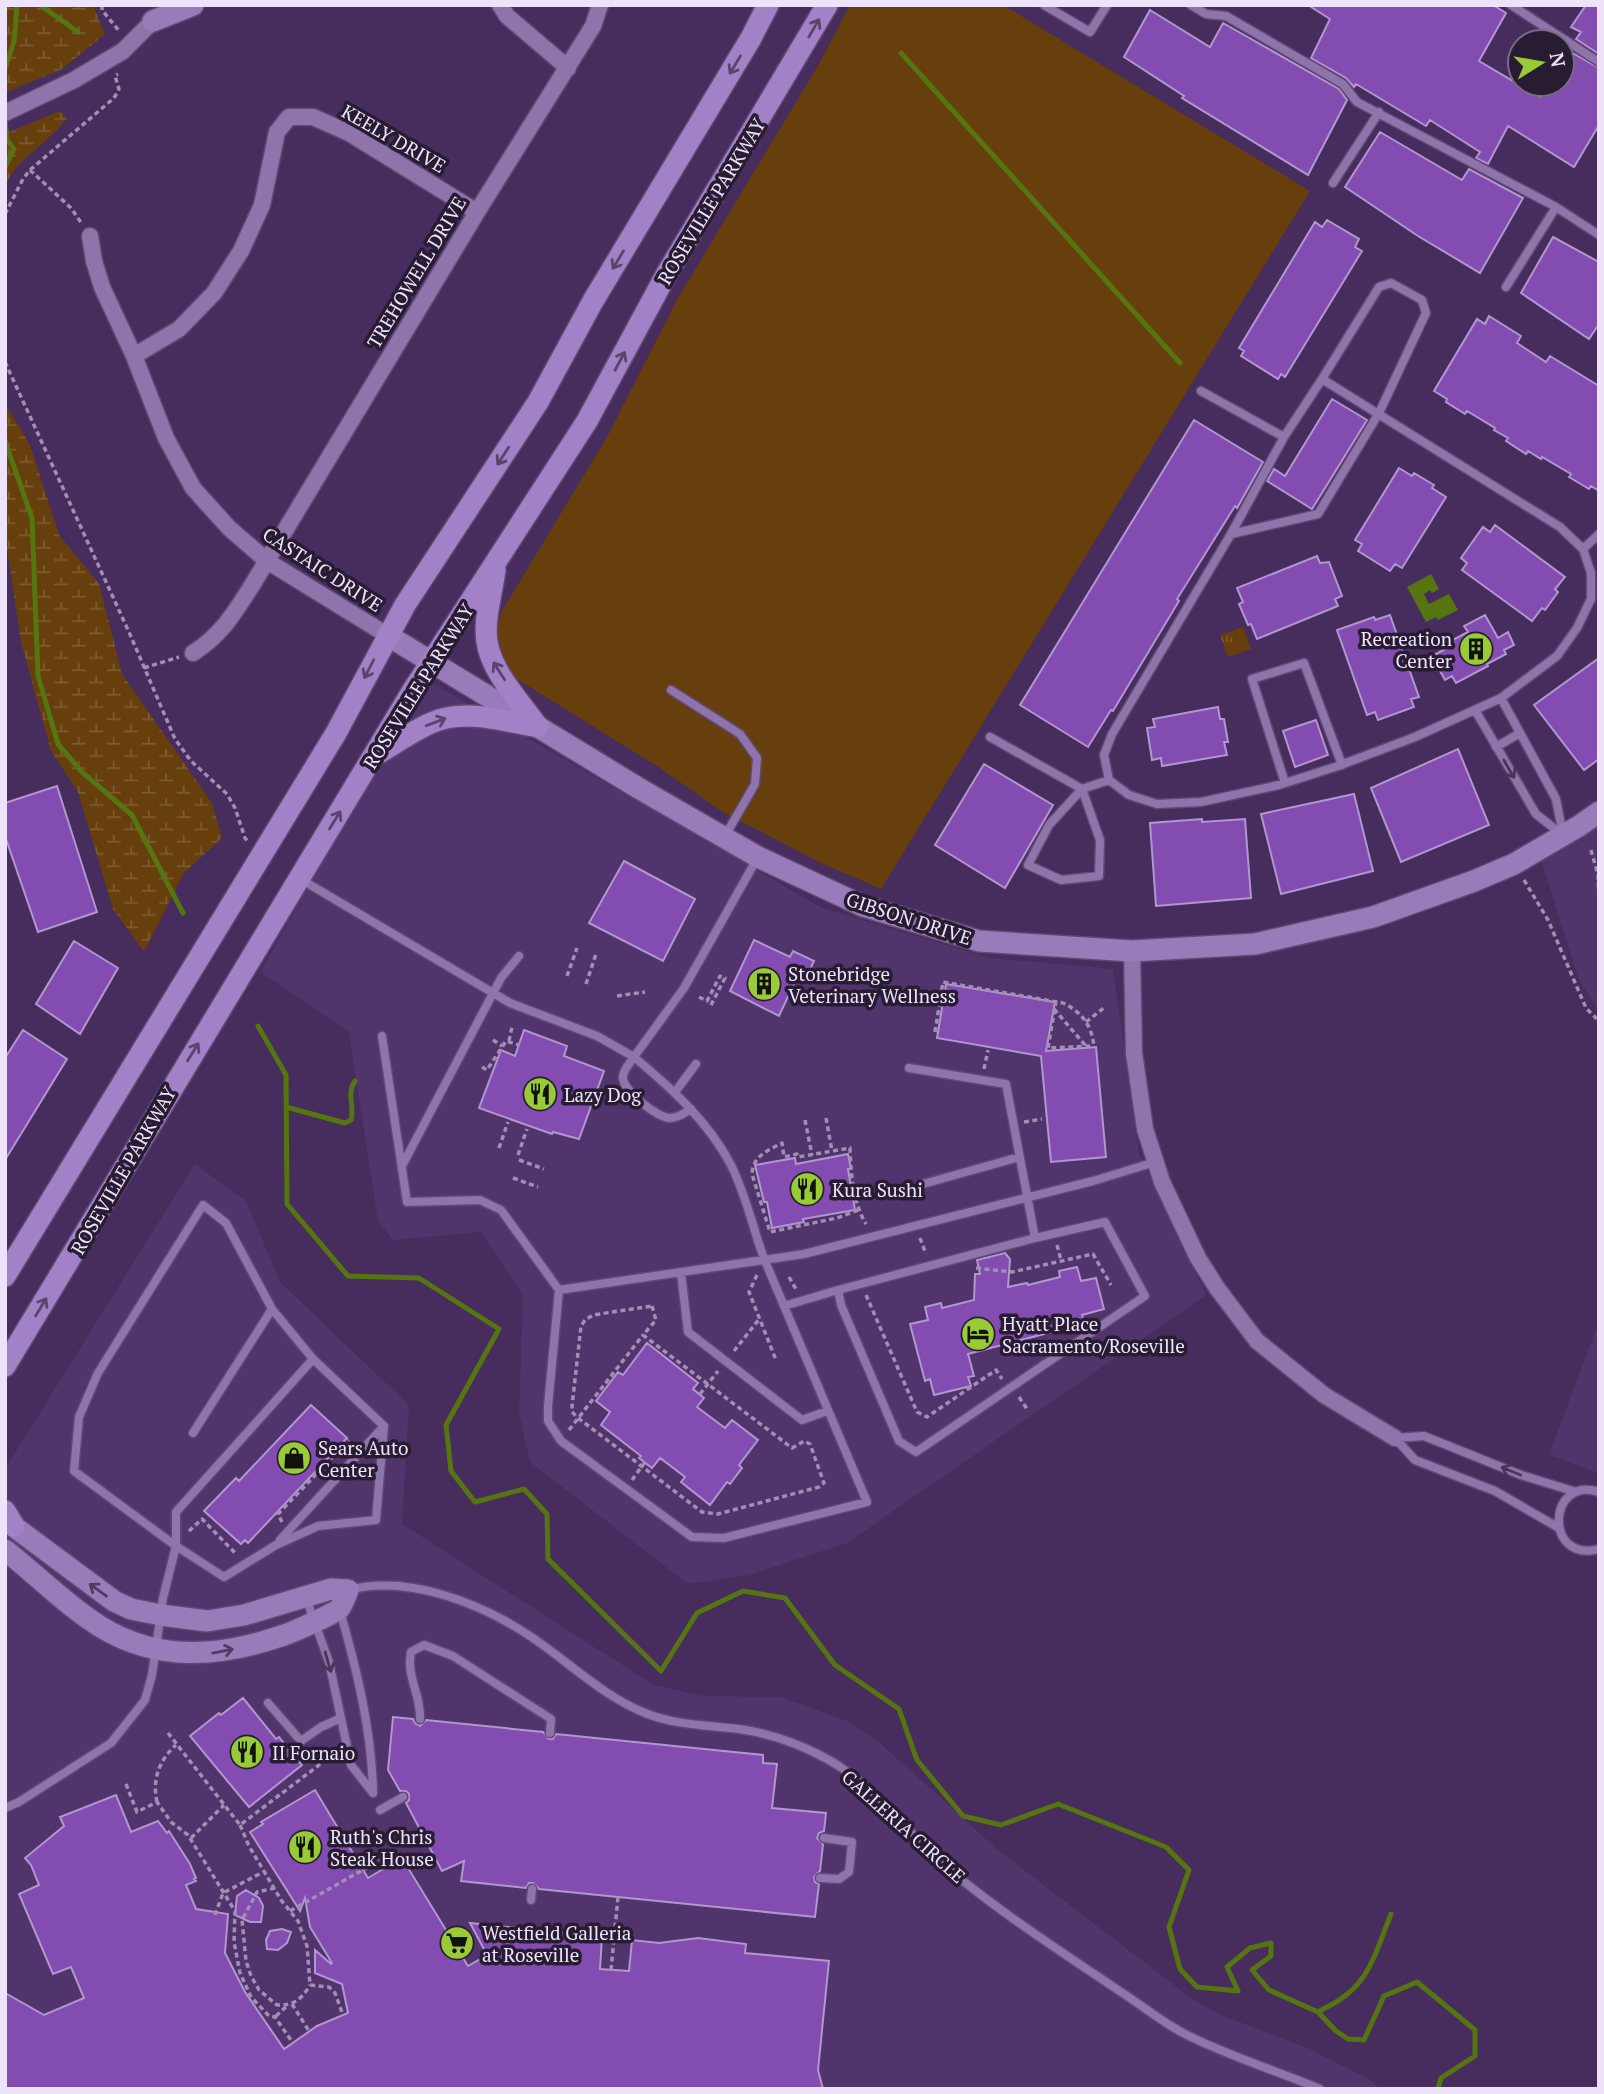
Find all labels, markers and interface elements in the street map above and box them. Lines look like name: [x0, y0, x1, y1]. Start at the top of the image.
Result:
one-way arrow: [807, 18, 821, 38]
north arrow: [1506, 28, 1576, 98]
text: N: [1545, 50, 1572, 70]
one-way arrow: [728, 54, 742, 74]
street label: KEELY DRIVE: [337, 98, 451, 178]
street label: ROSEVILLE PARKWAY: [651, 113, 771, 289]
street label: TREHOWELL DRIVE: [361, 192, 471, 352]
one-way arrow: [611, 249, 625, 269]
one-way arrow: [613, 351, 627, 371]
one-way arrow: [495, 446, 510, 465]
street label: CASTAIC DRIVE: [258, 521, 388, 617]
street label: ROSEVILLE PARKWAY: [357, 598, 479, 773]
place label: Recreation Center: [1361, 626, 1453, 673]
building icon: Recreation Center: [1457, 630, 1495, 668]
one-way arrow: [362, 658, 375, 679]
one-way arrow: [492, 662, 506, 681]
one-way arrow: [424, 715, 446, 727]
one-way arrow: [1503, 759, 1517, 779]
one-way arrow: [329, 810, 343, 830]
street label: GIBSON DRIVE: [843, 886, 975, 950]
place label: Stonebridge Veterinary Wellness: [788, 961, 956, 1008]
building icon: Stonebridge Veterinary Wellness: [745, 965, 783, 1003]
one-way arrow: [186, 1043, 200, 1063]
restaurant icon: Lazy Dog: [521, 1075, 559, 1113]
street label: ROSEVILLE PARKWAY: [65, 1081, 182, 1258]
place label: Lazy Dog: [564, 1082, 642, 1107]
restaurant icon: Kura Sushi: [788, 1170, 826, 1208]
place label: Kura Sushi: [832, 1177, 923, 1202]
one-way arrow: [34, 1298, 48, 1318]
place label: Hyatt Place Sacramento/Roseville: [1002, 1311, 1185, 1358]
hotel icon: Hyatt Place Sacramento/Roseville: [959, 1315, 997, 1353]
place label: Sears Auto Center: [318, 1435, 409, 1482]
shop icon: Sears Auto Center: [275, 1439, 313, 1477]
one-way arrow: [1501, 1464, 1523, 1477]
one-way arrow: [90, 1582, 108, 1597]
one-way arrow: [211, 1644, 234, 1658]
one-way arrow: [323, 1651, 336, 1673]
restaurant icon: II Fornaio: [228, 1733, 266, 1771]
place label: II Fornaio: [272, 1740, 355, 1765]
street label: GALLERIA CIRCLE: [837, 1764, 971, 1888]
place label: Ruth's Chris Steak House: [330, 1824, 434, 1871]
restaurant icon: Ruth's Chris Steak House: [286, 1828, 324, 1866]
place label: Westfield Galleria at Roseville: [482, 1920, 632, 1967]
supermarket icon: Westfield Galleria at Roseville: [438, 1924, 476, 1962]

